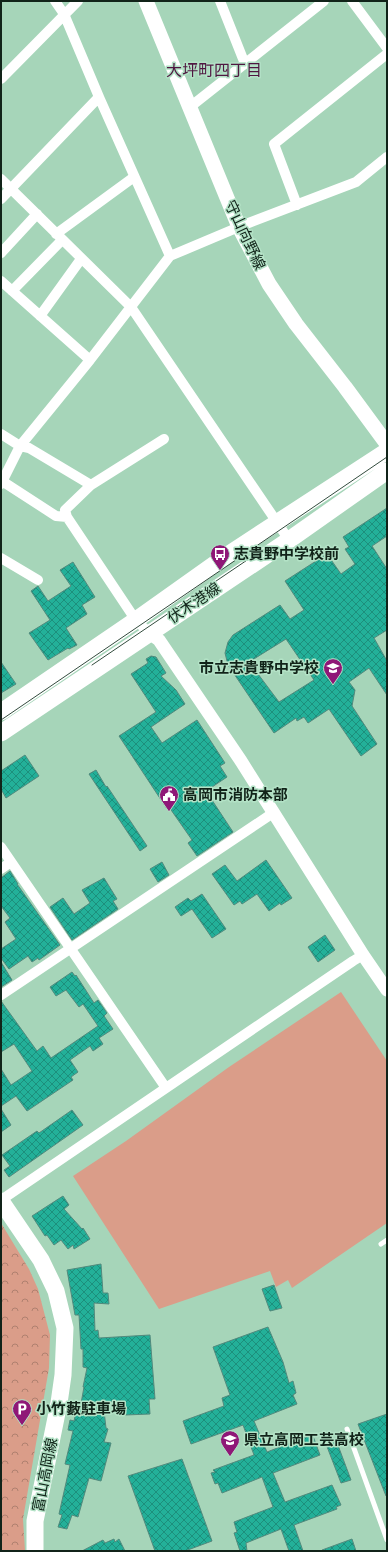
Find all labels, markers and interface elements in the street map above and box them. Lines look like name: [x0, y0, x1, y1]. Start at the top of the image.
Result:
district label: 大坪町四丁目: [166, 60, 262, 79]
street label: 守山向野線: [222, 197, 270, 272]
bus stop icon: 志貴野中学校前: [209, 543, 231, 571]
place label: 志貴野中学校前: [234, 544, 339, 562]
street label: 伏木港線: [164, 578, 223, 626]
school or university icon: 市立志貴野中学校: [322, 657, 344, 685]
place label: 市立志貴野中学校: [199, 658, 319, 676]
public building icon: 高岡市消防本部: [158, 784, 180, 812]
place label: 高岡市消防本部: [183, 785, 288, 803]
parking icon: 小竹藪駐車場: [11, 1398, 33, 1426]
place label: 小竹藪駐車場: [36, 1399, 126, 1417]
school or university icon: 県立高岡工芸高校: [219, 1429, 241, 1457]
place label: 県立高岡工芸高校: [244, 1430, 364, 1448]
street label: 富山高岡線: [28, 1436, 60, 1513]

